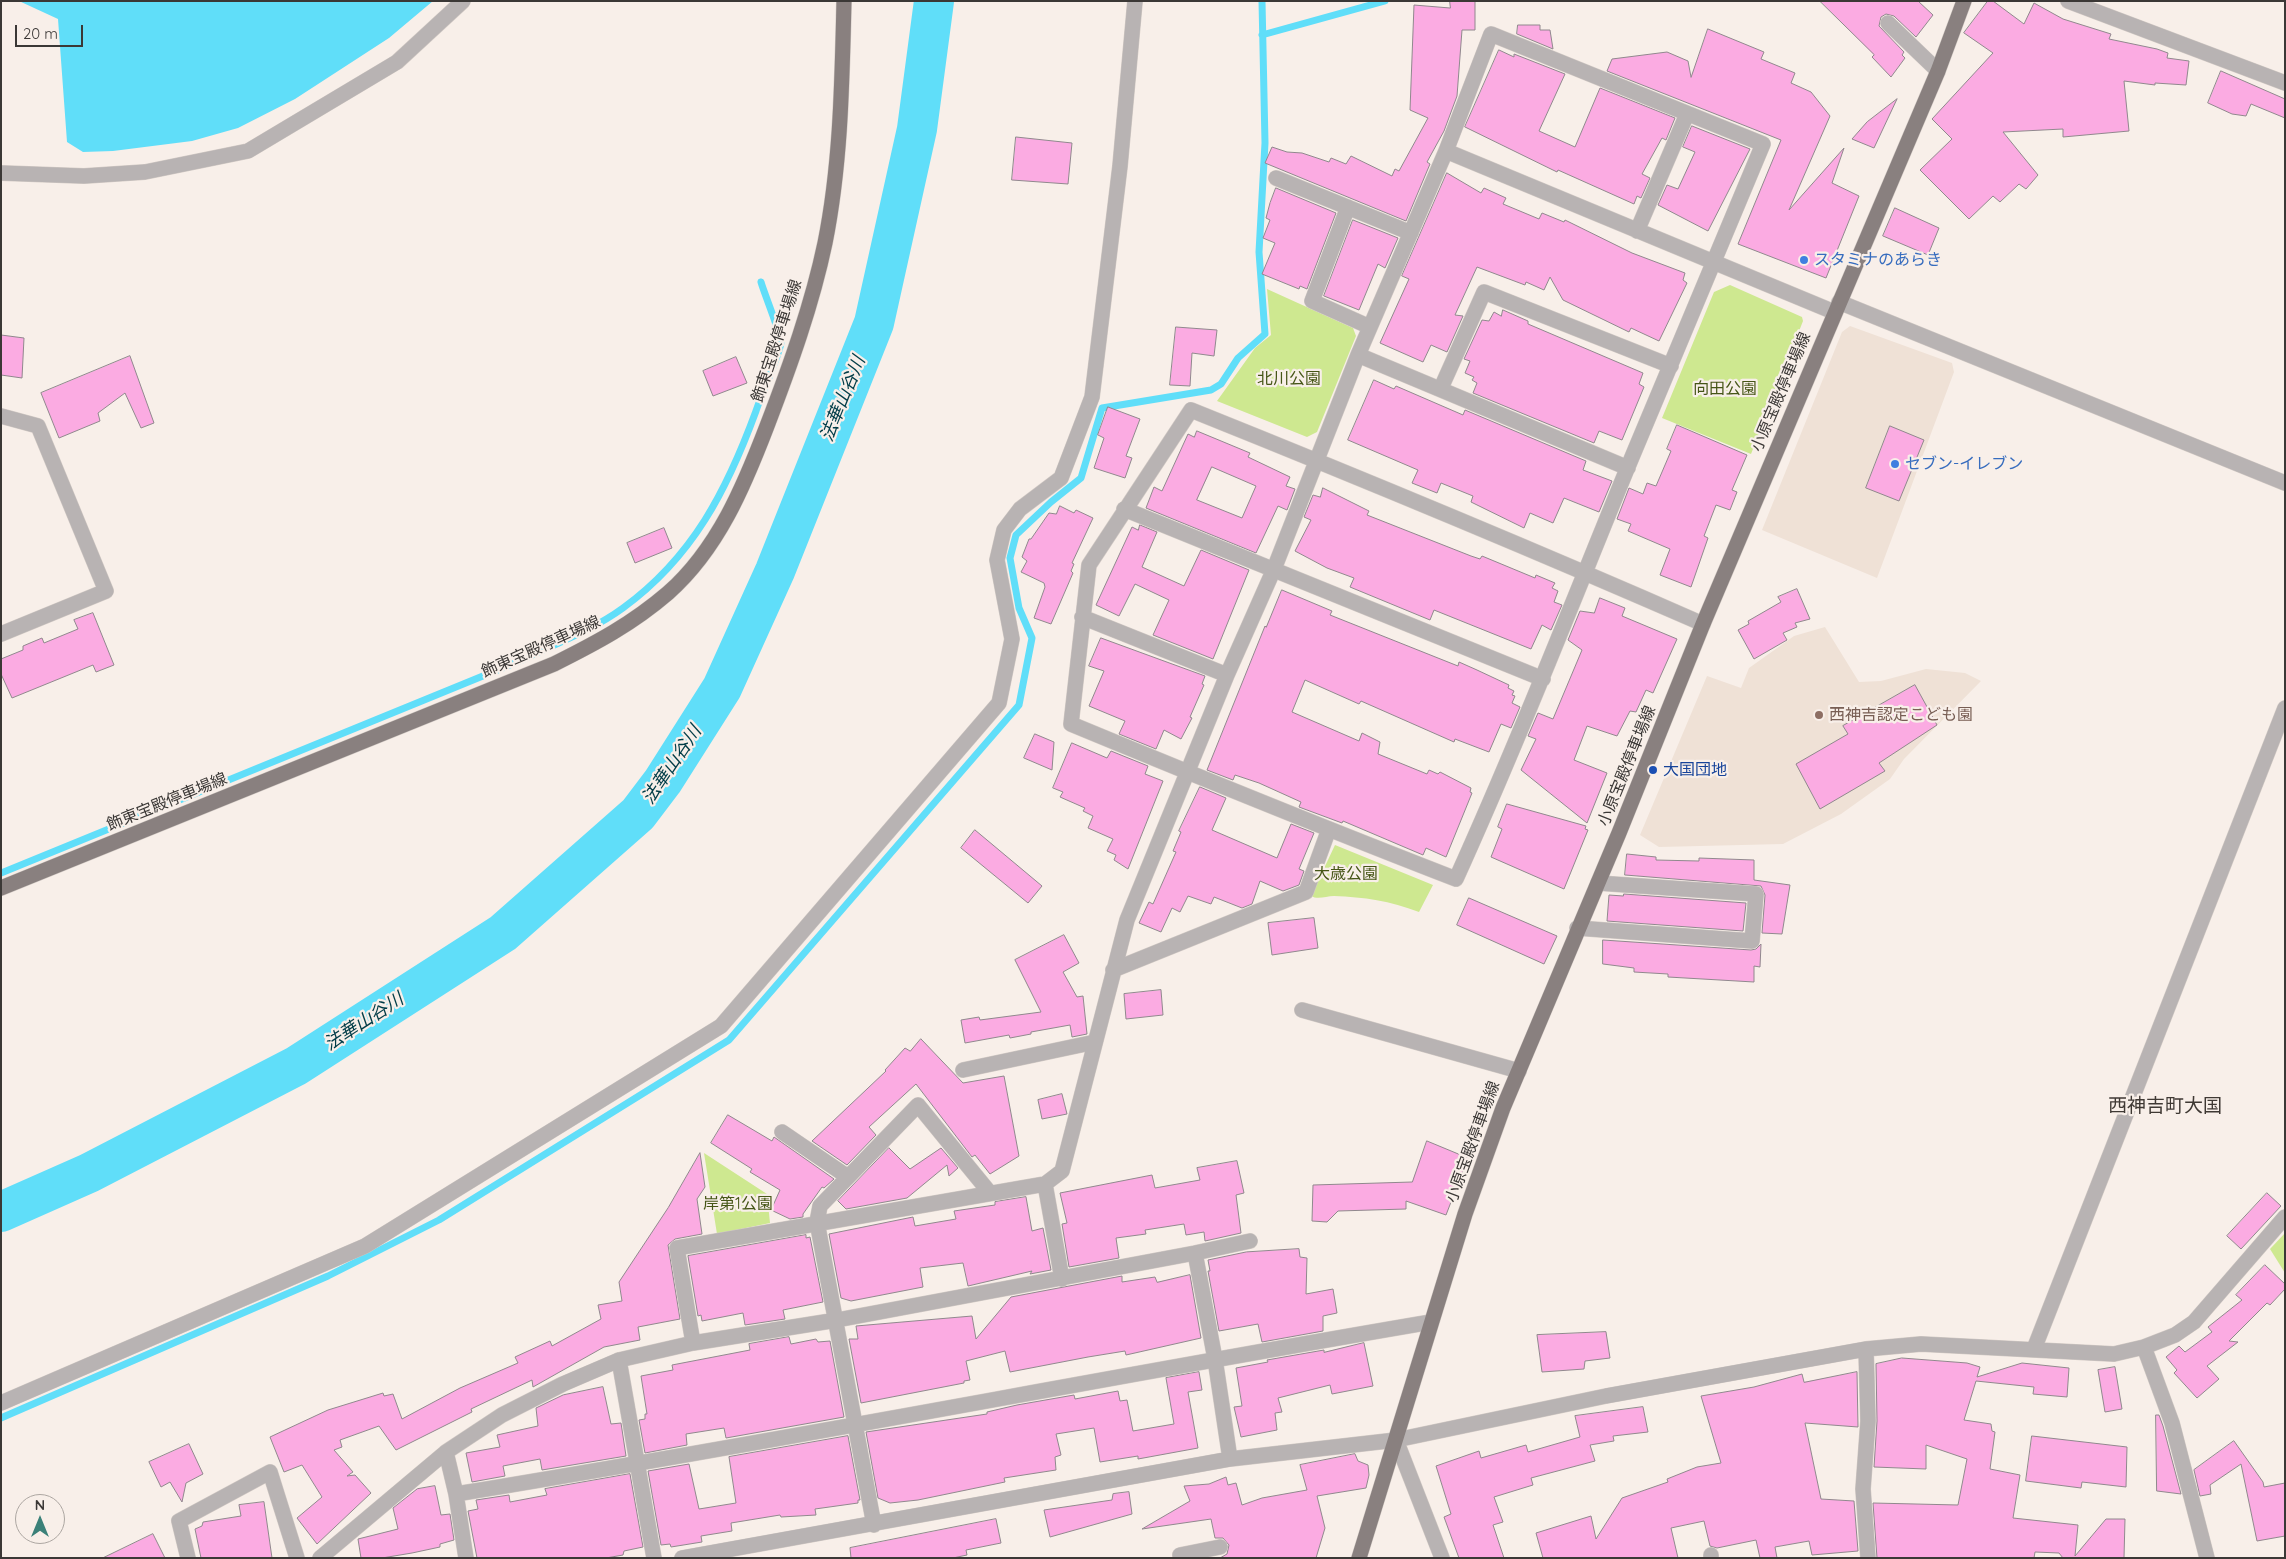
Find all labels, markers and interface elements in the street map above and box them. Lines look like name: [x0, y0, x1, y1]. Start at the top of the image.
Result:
scale bar: [18, 15, 85, 47]
text: 20 m: [23, 24, 58, 43]
place label: スタミナのあらき: [1814, 250, 1942, 270]
marker: スタミナのあらき: [1798, 254, 1810, 266]
street label: 飾東宝殿停車場線: [748, 277, 806, 405]
street label: 小原宝殿停車場線: [1747, 329, 1815, 455]
water label: 法華山谷川: [816, 353, 870, 445]
park label: 北川公園: [1257, 369, 1321, 389]
park label: 向田公園: [1693, 379, 1757, 399]
place label: セブン-イレブン: [1905, 454, 2023, 474]
marker: セブン-イレブン: [1889, 458, 1901, 470]
street label: 飾東宝殿停車場線: [479, 612, 603, 682]
street label: 小原宝殿停車場線: [1594, 703, 1660, 829]
place label: 西神吉認定こども園: [1829, 705, 1973, 725]
marker: 西神吉認定こども園: [1813, 709, 1825, 721]
water label: 法華山谷川: [638, 722, 706, 808]
place label: 大国団地: [1663, 760, 1727, 780]
marker: 大国団地: [1647, 764, 1659, 776]
street label: 飾東宝殿停車場線: [104, 769, 230, 835]
park label: 大歳公園: [1314, 864, 1378, 884]
water label: 法華山谷川: [320, 988, 408, 1056]
street label: 小原宝殿停車場線: [1442, 1079, 1504, 1205]
district label: 西神吉町大国: [2108, 1095, 2222, 1117]
park label: 岸第1公園: [703, 1194, 773, 1214]
north arrow: [15, 1494, 65, 1544]
text: N: [35, 1496, 45, 1514]

